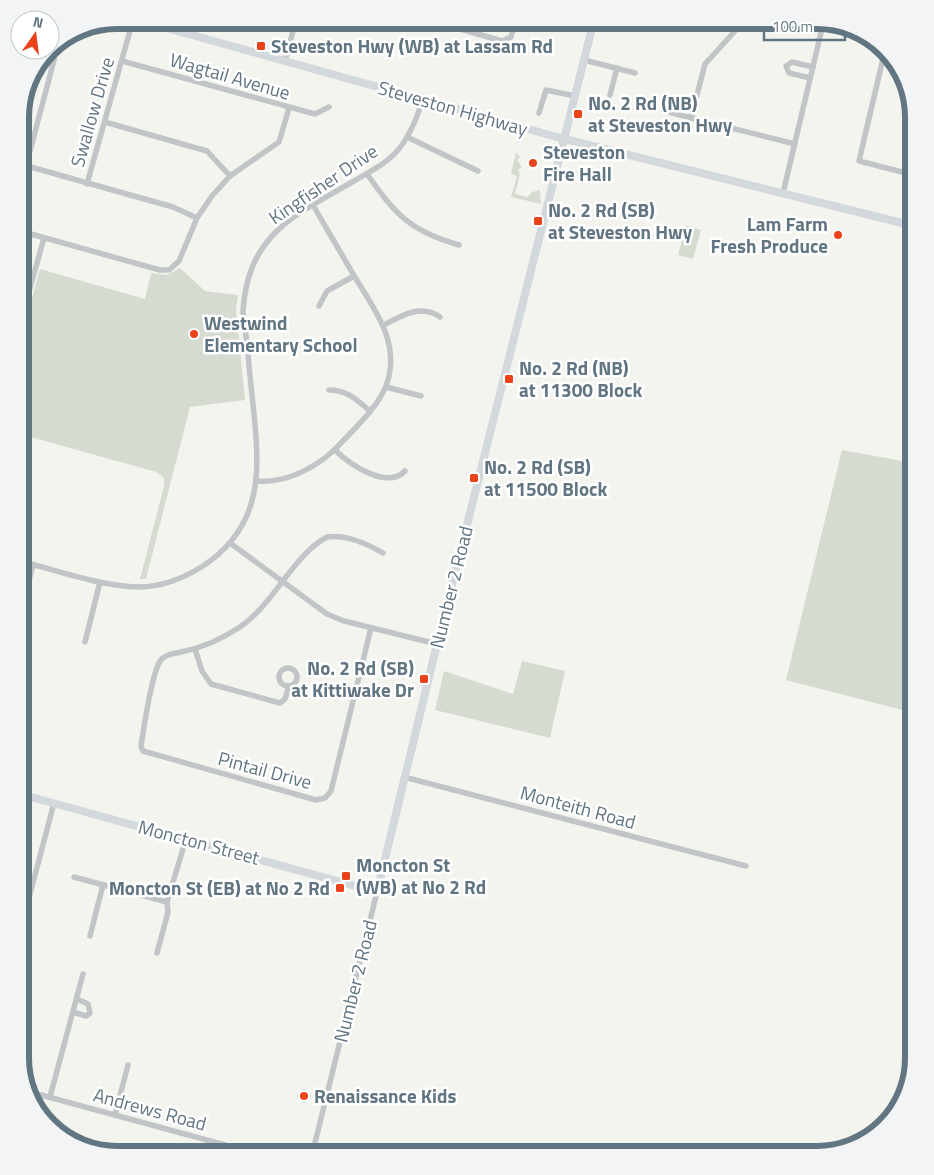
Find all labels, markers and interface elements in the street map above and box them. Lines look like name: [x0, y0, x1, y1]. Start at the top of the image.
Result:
north arrow: [10, 10, 60, 60]
scale bar: [764, 10, 845, 42]
text: N: [31, 11, 46, 33]
text: 100 m: [772, 15, 813, 38]
place label: Steveston Hwy (WB) at Lassam Rd: [271, 31, 553, 60]
marker: Steveston Hwy (WB) at Lassam Rd: [255, 40, 267, 52]
street label: Wagtail Avenue: [166, 44, 294, 107]
street label: Swallow Drive: [62, 54, 121, 170]
street label: Steveston Highway: [375, 72, 531, 143]
place label: No. 2 Rd (NB) at Steveston Hwy: [588, 88, 733, 139]
marker: No. 2 Rd (NB) at Steveston Hwy: [572, 108, 584, 120]
street label: Kingfisher Drive: [262, 136, 383, 231]
place label: Steveston Fire Hall: [543, 137, 625, 188]
marker: Steveston Fire Hall: [527, 157, 539, 169]
place label: No. 2 Rd (SB) at Steveston Hwy: [548, 195, 693, 246]
place label: Lam Farm Fresh Produce: [710, 209, 828, 260]
marker: No. 2 Rd (SB) at Steveston Hwy: [532, 215, 544, 227]
marker: Lam Farm Fresh Produce: [832, 229, 844, 241]
place label: Westwind Elementary School: [204, 308, 358, 359]
marker: Westwind Elementary School: [188, 328, 200, 340]
place label: No. 2 Rd (NB) at 11300 Block: [519, 353, 642, 404]
marker: No. 2 Rd (NB) at 11300 Block: [503, 373, 515, 385]
place label: No. 2 Rd (SB) at 11500 Block: [484, 452, 607, 503]
marker: No. 2 Rd (SB) at 11500 Block: [468, 472, 480, 484]
street label: Number 2 Road: [421, 523, 480, 651]
place label: No. 2 Rd (SB) at Kittiwake Dr: [291, 653, 414, 704]
marker: No. 2 Rd (SB) at Kittiwake Dr: [418, 673, 430, 685]
street label: Pintail Drive: [215, 743, 315, 796]
street label: Monteith Road: [517, 777, 639, 836]
street label: Moncton Street: [135, 811, 263, 872]
place label: Moncton St (WB) at No 2 Rd: [356, 850, 486, 901]
marker: Moncton St (WB) at No 2 Rd: [340, 870, 352, 882]
place label: Moncton St (EB) at No 2 Rd: [109, 873, 330, 902]
marker: Moncton St (EB) at No 2 Rd: [334, 882, 346, 894]
street label: Number 2 Road: [325, 917, 384, 1045]
street label: Andrews Road: [90, 1079, 210, 1138]
place label: Renaissance Kids: [314, 1081, 456, 1110]
marker: Renaissance Kids: [298, 1090, 310, 1102]

